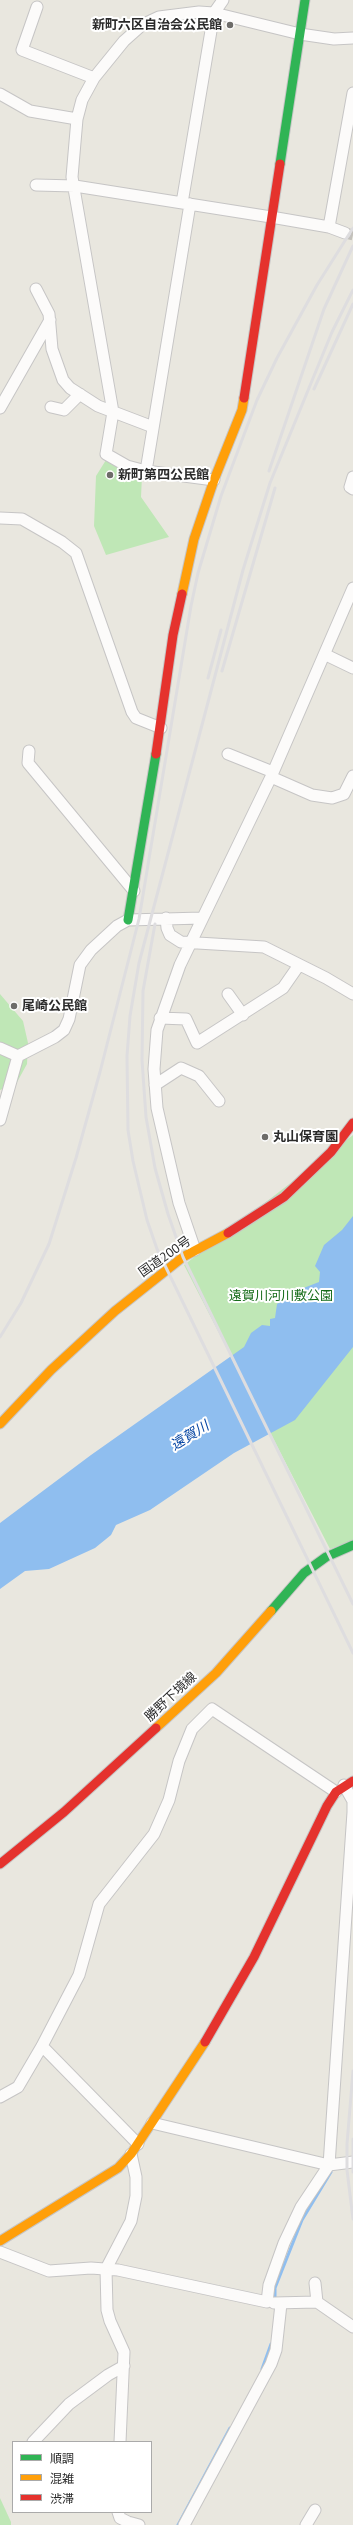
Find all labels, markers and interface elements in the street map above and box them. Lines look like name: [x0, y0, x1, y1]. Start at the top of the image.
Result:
place label: 新町六区自治会公民館: [92, 17, 222, 33]
marker: 新町六区自治会公民館: [225, 20, 235, 30]
place label: 新町第四公民館: [118, 467, 209, 483]
marker: 新町第四公民館: [105, 470, 115, 480]
place label: 尾崎公民館: [22, 998, 87, 1014]
marker: 尾崎公民館: [9, 1001, 19, 1011]
place label: 丸山保育園: [273, 1129, 338, 1145]
marker: 丸山保育園: [260, 1132, 270, 1142]
street label: 国道200号: [136, 1233, 194, 1281]
park label: 遠賀川河川敷公園: [229, 1288, 333, 1304]
water label: 遠賀川: [168, 1418, 212, 1454]
street label: 勝野下境線: [142, 1669, 200, 1725]
legend: [12, 2441, 152, 2513]
text: 順調: [50, 2451, 74, 2466]
text: 混雑: [50, 2471, 74, 2486]
text: 渋滞: [50, 2491, 74, 2506]

